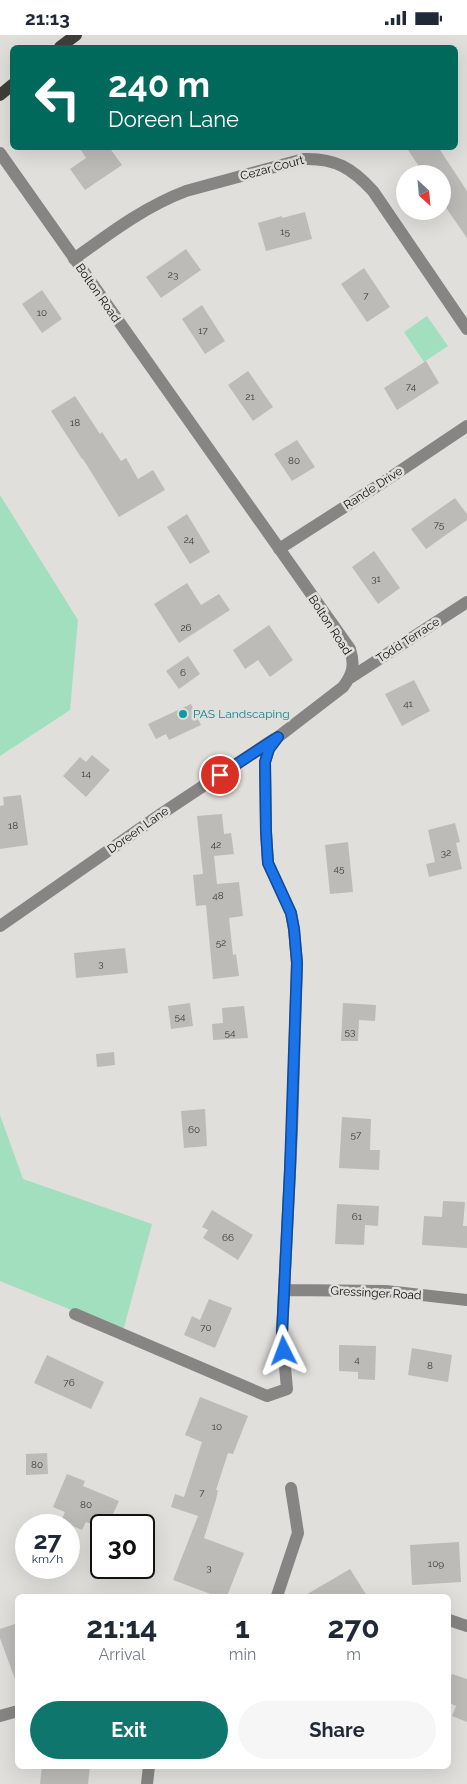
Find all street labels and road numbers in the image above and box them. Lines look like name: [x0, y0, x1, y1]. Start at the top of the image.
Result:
street label: Cezar Court: [239, 153, 305, 183]
street label: Bolton Road: [73, 261, 123, 325]
street label: Rande Drive: [341, 464, 405, 512]
street label: Bolton Road: [306, 593, 354, 657]
street label: Todd Terrace: [374, 614, 442, 666]
street label: Doreen Lane: [105, 804, 171, 856]
street label: Gressinger Road: [330, 1284, 422, 1302]

